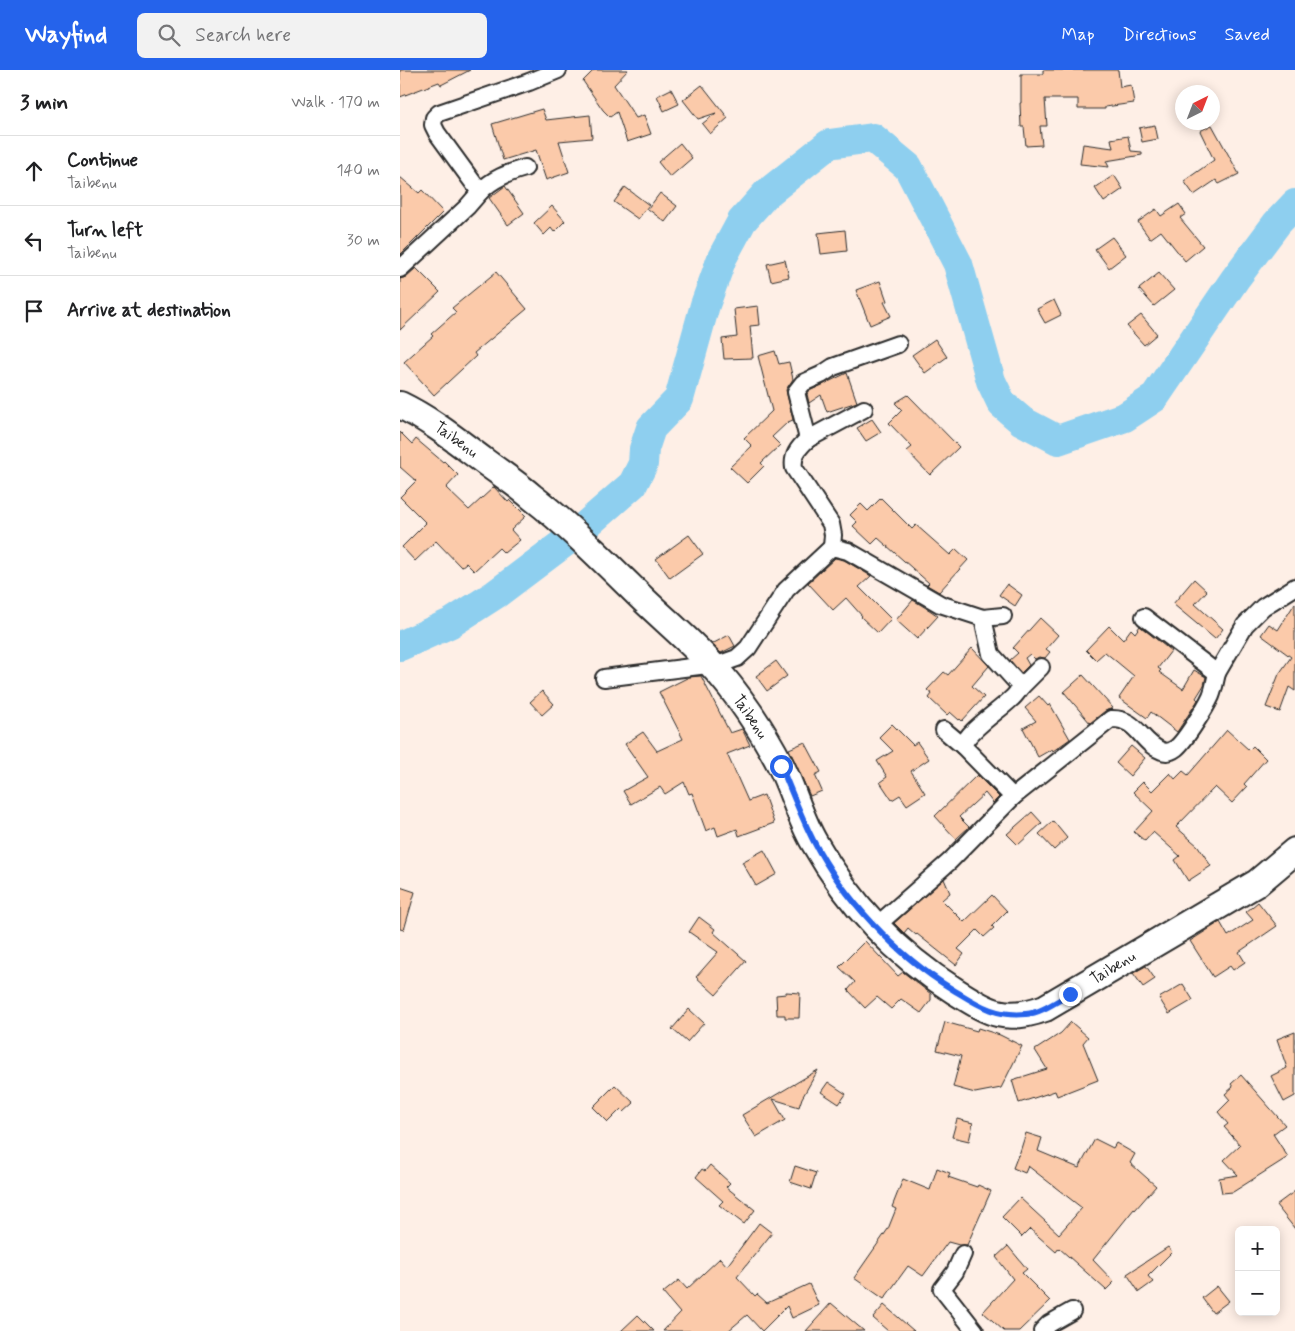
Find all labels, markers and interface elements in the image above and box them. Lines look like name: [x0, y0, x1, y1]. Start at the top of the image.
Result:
search box: [137, 13, 487, 58]
text: Wayfind: [25, 20, 107, 51]
icon: search: [155, 21, 183, 49]
text: Search here: [195, 23, 291, 48]
text: Map: [1062, 23, 1095, 47]
text: Directions: [1123, 23, 1197, 47]
text: Saved: [1225, 23, 1270, 47]
north arrow: [1175, 85, 1220, 130]
text: 3 min: [20, 89, 68, 117]
text: Walk · 170 m: [291, 92, 380, 113]
text: Continue: [67, 148, 138, 173]
icon: ahead: [20, 157, 48, 185]
text: 140 m: [336, 160, 380, 181]
text: Taibenu: [67, 173, 117, 194]
text: Turn left: [67, 218, 143, 243]
icon: left: [20, 227, 48, 255]
text: 30 m: [347, 230, 380, 251]
text: Taibenu: [67, 243, 117, 264]
icon: arrive: [20, 297, 48, 325]
text: Arrive at destination: [67, 298, 231, 323]
street label: Taibenu: [430, 417, 482, 463]
street label: Taibenu: [727, 691, 773, 743]
route start: [770, 755, 793, 778]
street label: Taibenu: [1086, 946, 1140, 990]
route end: [1059, 983, 1082, 1006]
map controls: [1235, 1226, 1280, 1316]
button: +: [1235, 1226, 1280, 1271]
button: −: [1235, 1271, 1280, 1316]

